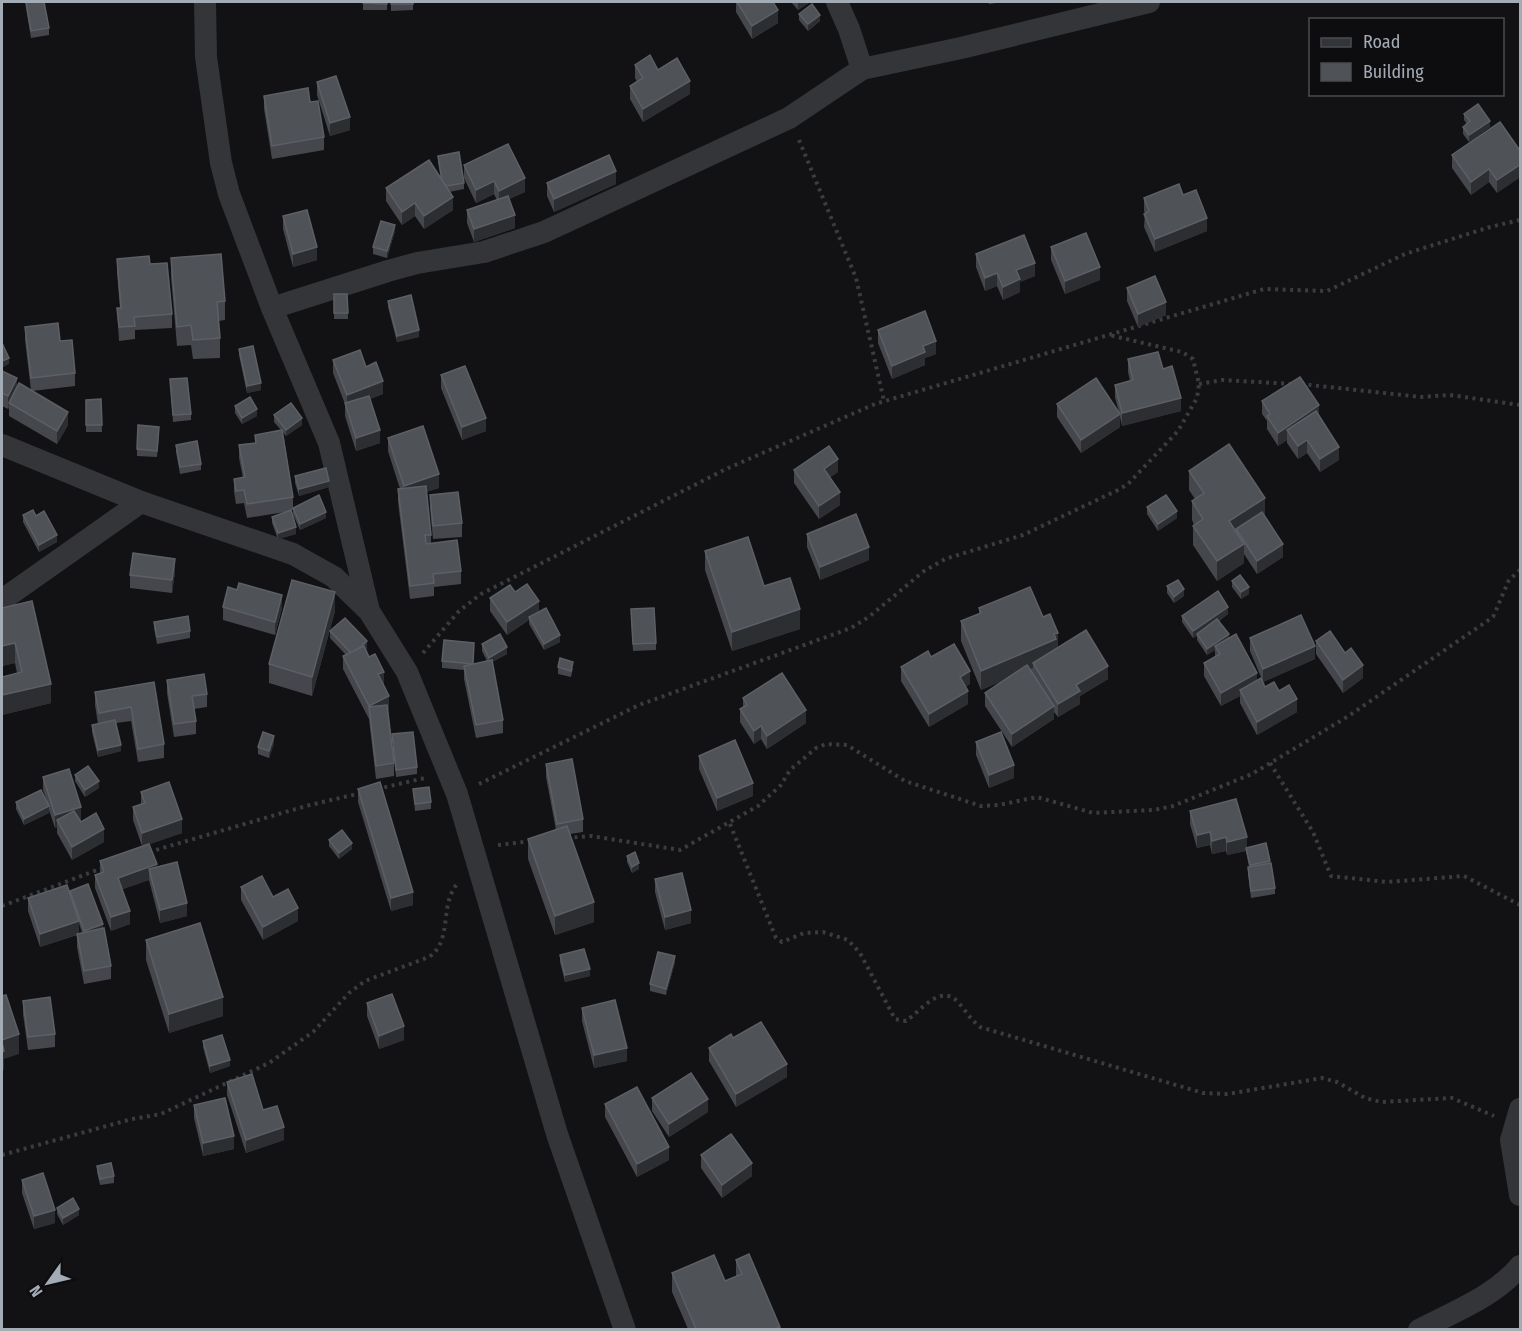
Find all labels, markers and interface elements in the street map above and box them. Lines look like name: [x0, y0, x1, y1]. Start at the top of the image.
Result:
legend: [1309, 18, 1504, 96]
text: Road: [1363, 31, 1400, 53]
text: Building: [1363, 61, 1424, 83]
north arrow: [18, 1253, 78, 1313]
text: N: [25, 1282, 47, 1300]

